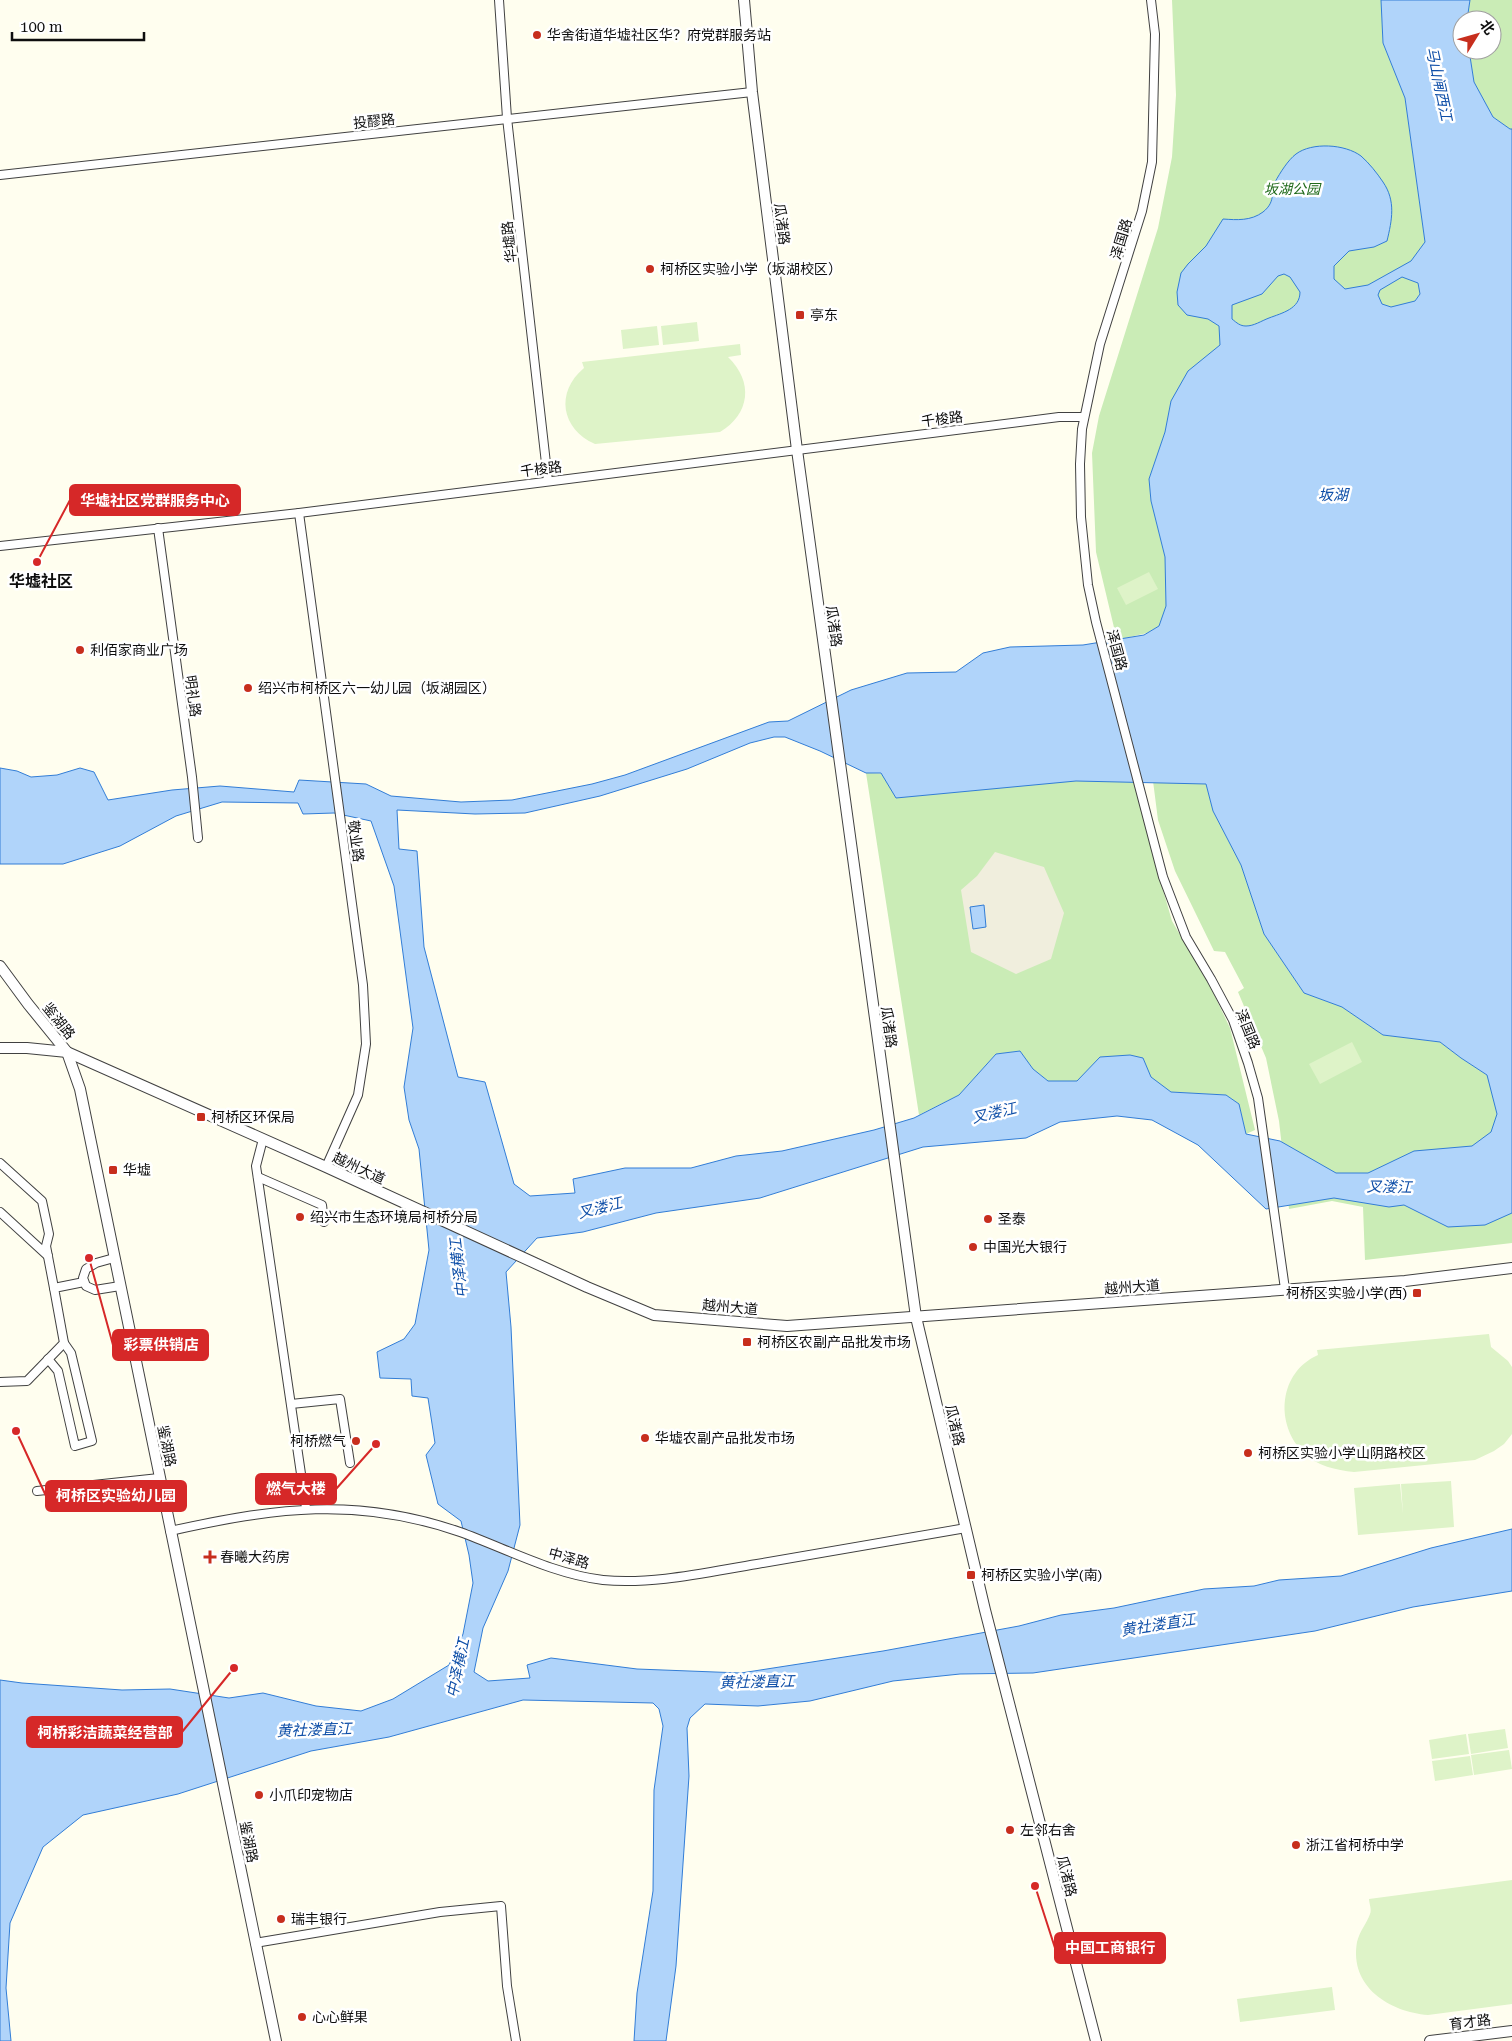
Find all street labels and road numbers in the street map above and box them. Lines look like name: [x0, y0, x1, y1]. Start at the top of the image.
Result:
street label: 投醪路: [352, 111, 396, 131]
street label: 瓜渚路: [772, 202, 792, 246]
street label: 泽国路: [1107, 217, 1135, 261]
street label: 华墟路: [499, 220, 519, 264]
street label: 千梭路: [920, 409, 964, 429]
street label: 千梭路: [519, 459, 563, 479]
street label: 瓜渚路: [823, 604, 845, 648]
street label: 泽国路: [1104, 628, 1130, 672]
street label: 明礼路: [182, 674, 204, 718]
street label: 敬业路: [345, 819, 367, 863]
street label: 鉴湖路: [40, 1000, 78, 1042]
street label: 瓜渚路: [878, 1005, 900, 1049]
street label: 泽国路: [1233, 1007, 1263, 1051]
street label: 越州大道: [330, 1149, 388, 1187]
street label: 越州大道: [1104, 1277, 1160, 1297]
street label: 越州大道: [701, 1297, 759, 1317]
street label: 瓜渚路: [942, 1403, 968, 1447]
street label: 鉴湖路: [155, 1424, 179, 1468]
street label: 中泽路: [547, 1545, 591, 1571]
street label: 鉴湖路: [237, 1820, 261, 1864]
street label: 瓜渚路: [1054, 1854, 1080, 1898]
street label: 育才路: [1448, 2012, 1492, 2032]

